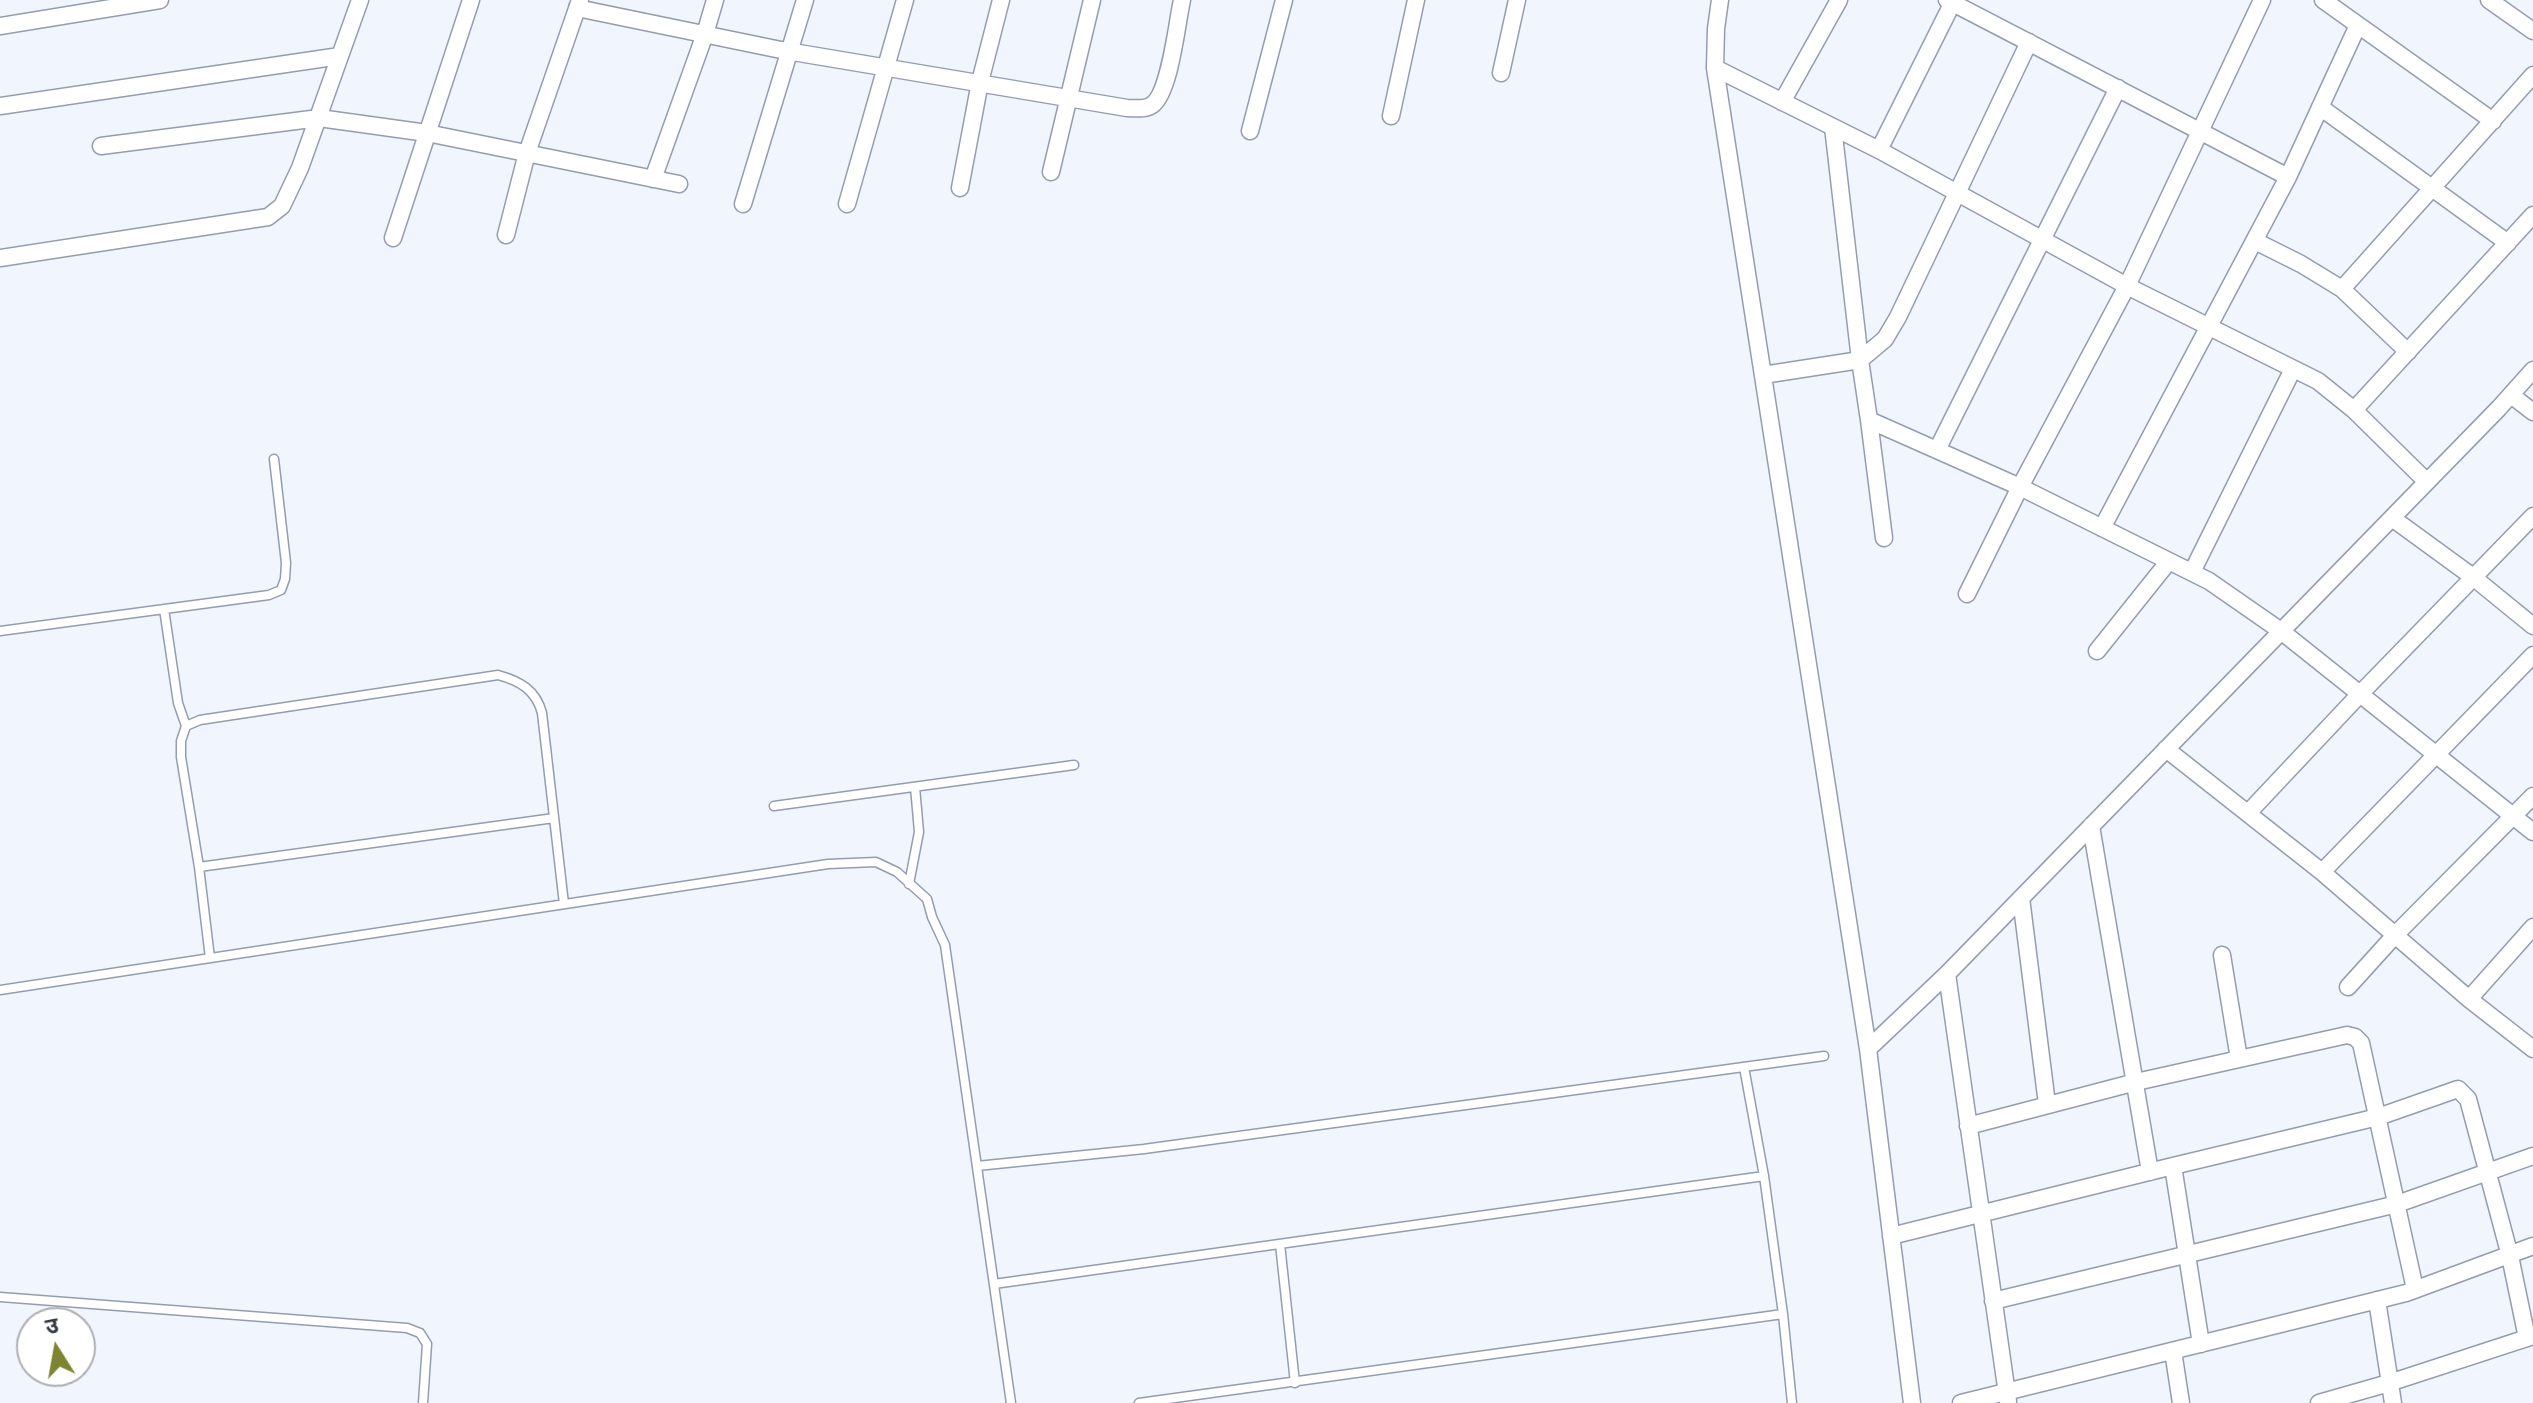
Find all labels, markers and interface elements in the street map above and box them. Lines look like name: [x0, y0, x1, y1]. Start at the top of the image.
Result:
north arrow: [16, 1307, 96, 1387]
text: उ: [43, 1310, 61, 1340]

